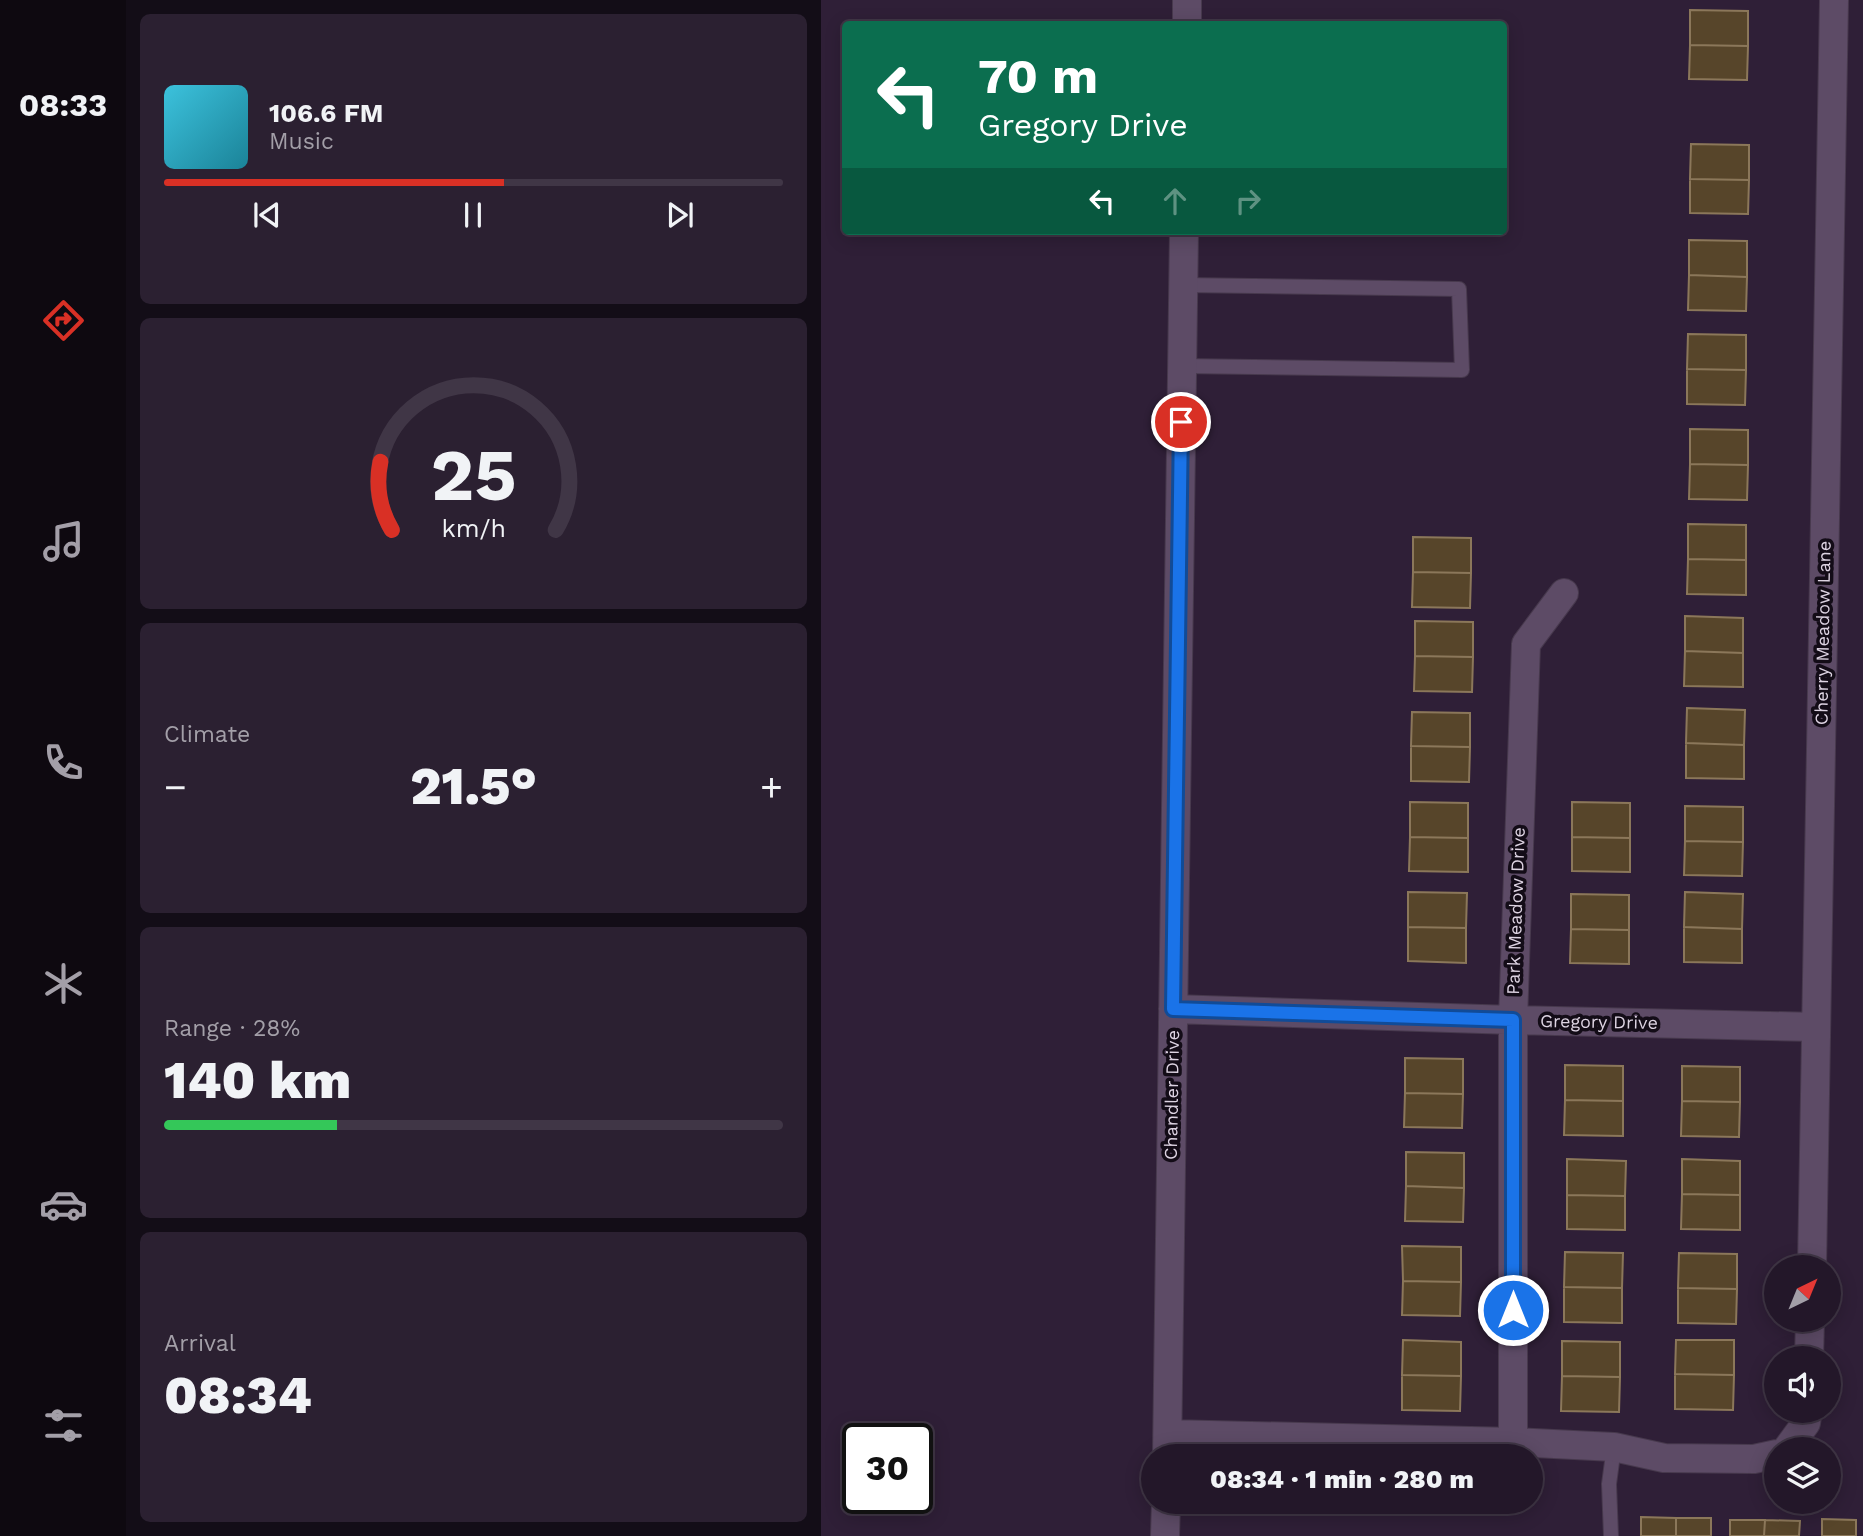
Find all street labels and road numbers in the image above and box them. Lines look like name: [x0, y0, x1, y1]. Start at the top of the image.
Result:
street label: Cherry Meadow Lane: [1810, 541, 1835, 725]
street label: Park Meadow Drive: [1502, 827, 1529, 995]
street label: Gregory Drive: [1540, 1010, 1658, 1033]
street label: Chandler Drive: [1160, 1030, 1183, 1160]

